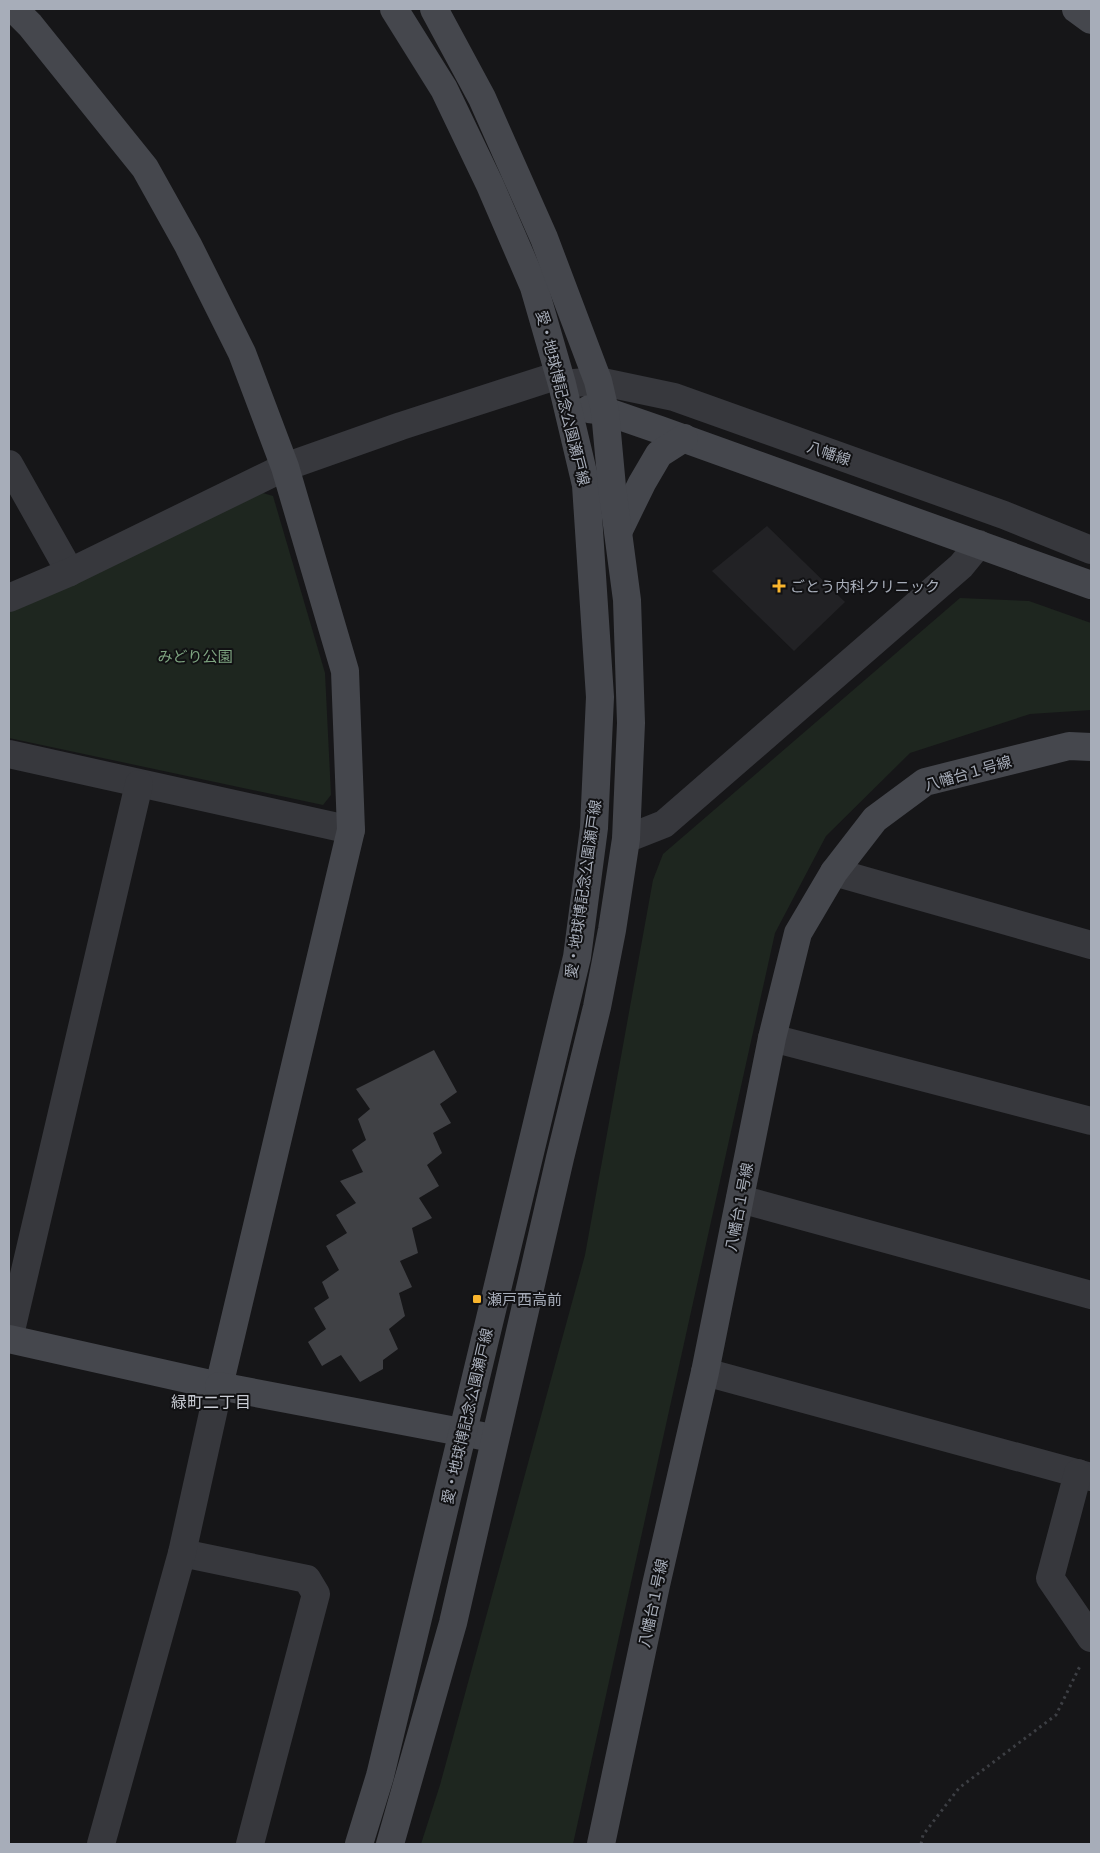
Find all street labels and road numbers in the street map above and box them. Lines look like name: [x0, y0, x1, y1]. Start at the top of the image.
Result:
street label: 愛・地球博記念公園瀬戸線: [531, 308, 595, 488]
street label: 八幡線: [804, 436, 854, 470]
street label: 八幡台１号線: [922, 751, 1014, 795]
street label: 愛・地球博記念公園瀬戸線: [560, 798, 606, 980]
street label: 八幡台１号線: [720, 1161, 758, 1253]
street label: 愛・地球博記念公園瀬戸線: [437, 1326, 497, 1506]
street label: 八幡台１号線: [633, 1557, 673, 1649]

